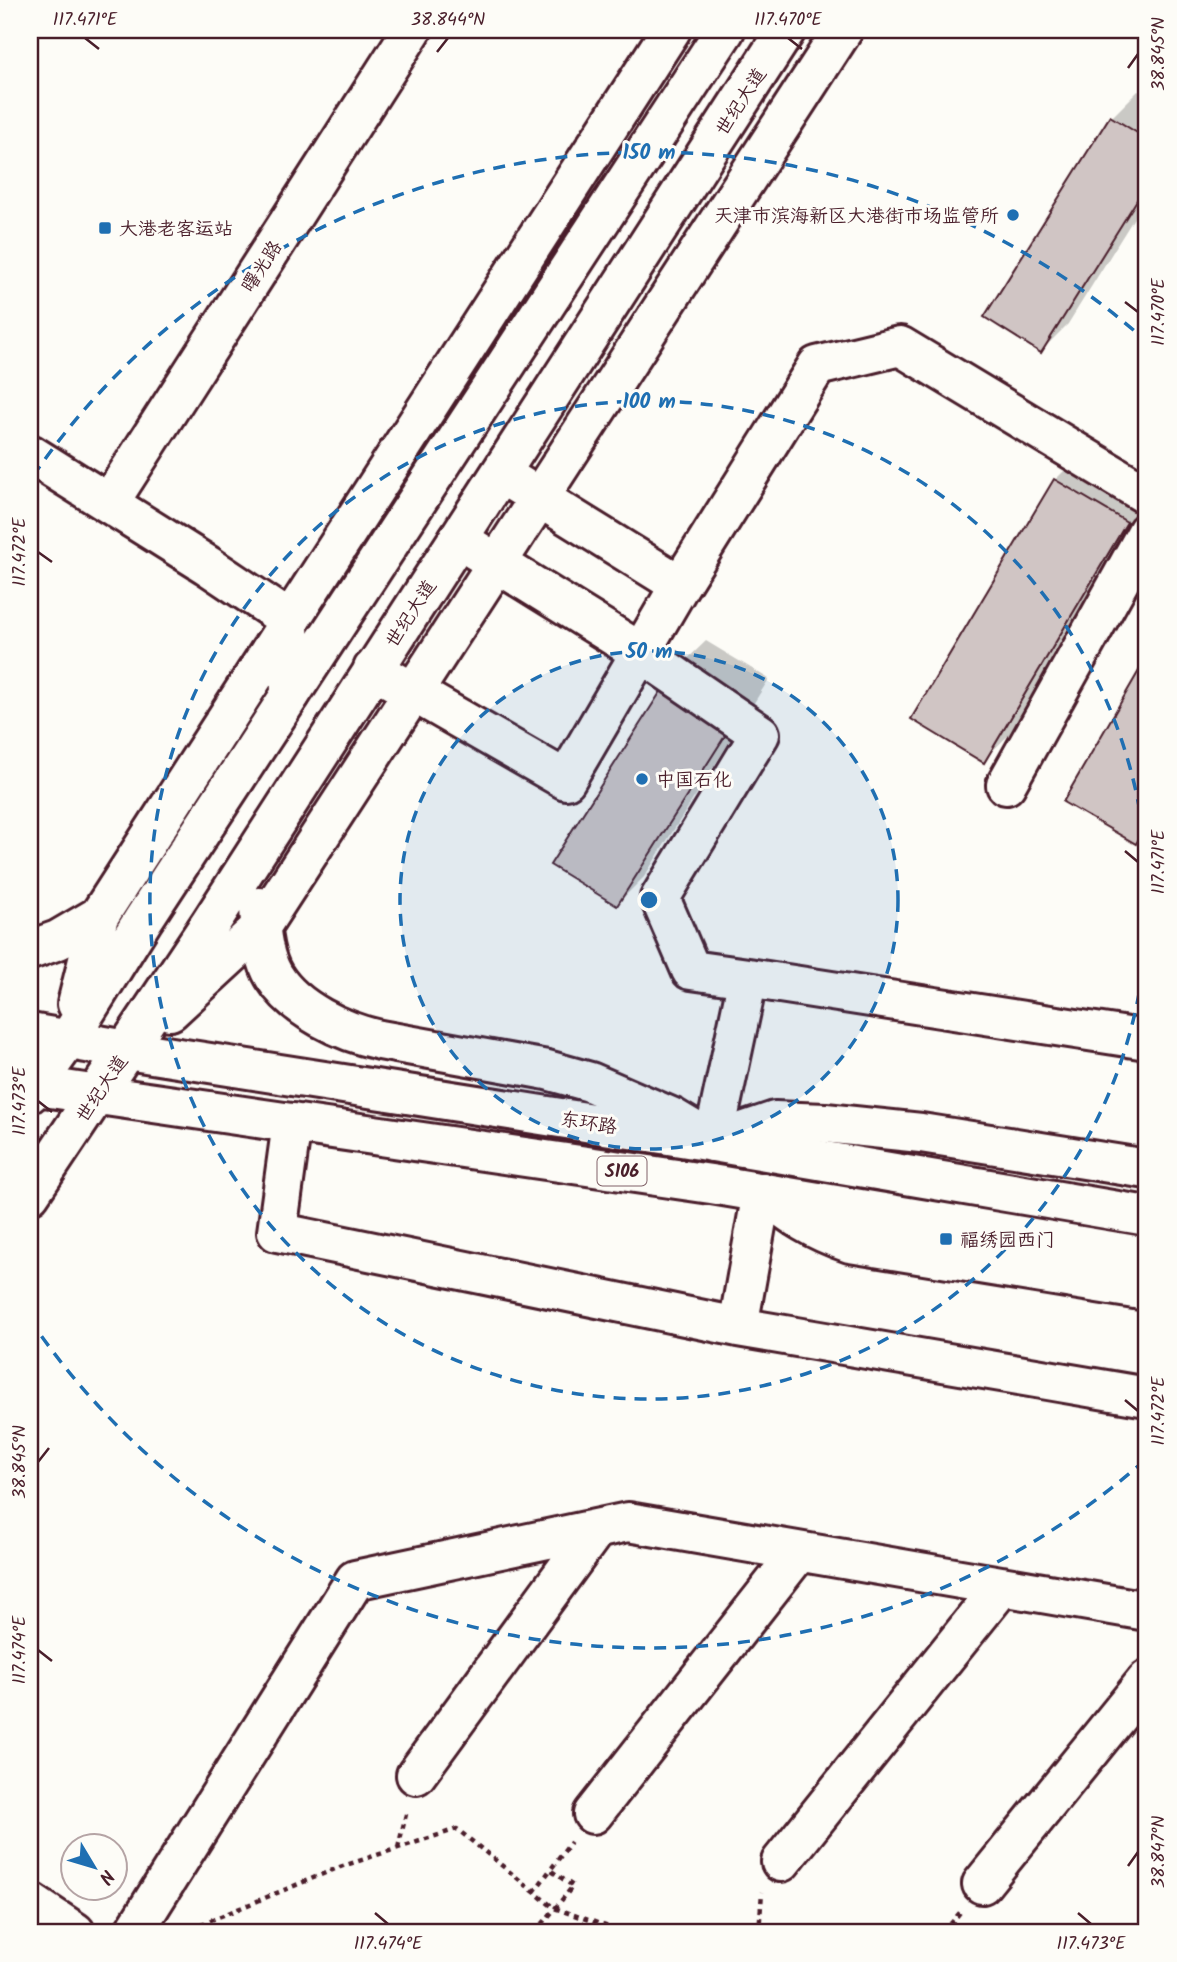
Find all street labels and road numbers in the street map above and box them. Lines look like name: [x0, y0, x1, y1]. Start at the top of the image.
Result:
street label: 世纪大道: [708, 62, 775, 142]
street label: 曙光路: [235, 235, 291, 299]
street label: 世纪大道: [378, 574, 445, 654]
street label: 世纪大道: [69, 1049, 136, 1129]
street label: 东环路: [558, 1105, 619, 1143]
road number: S106: [598, 1156, 646, 1186]

